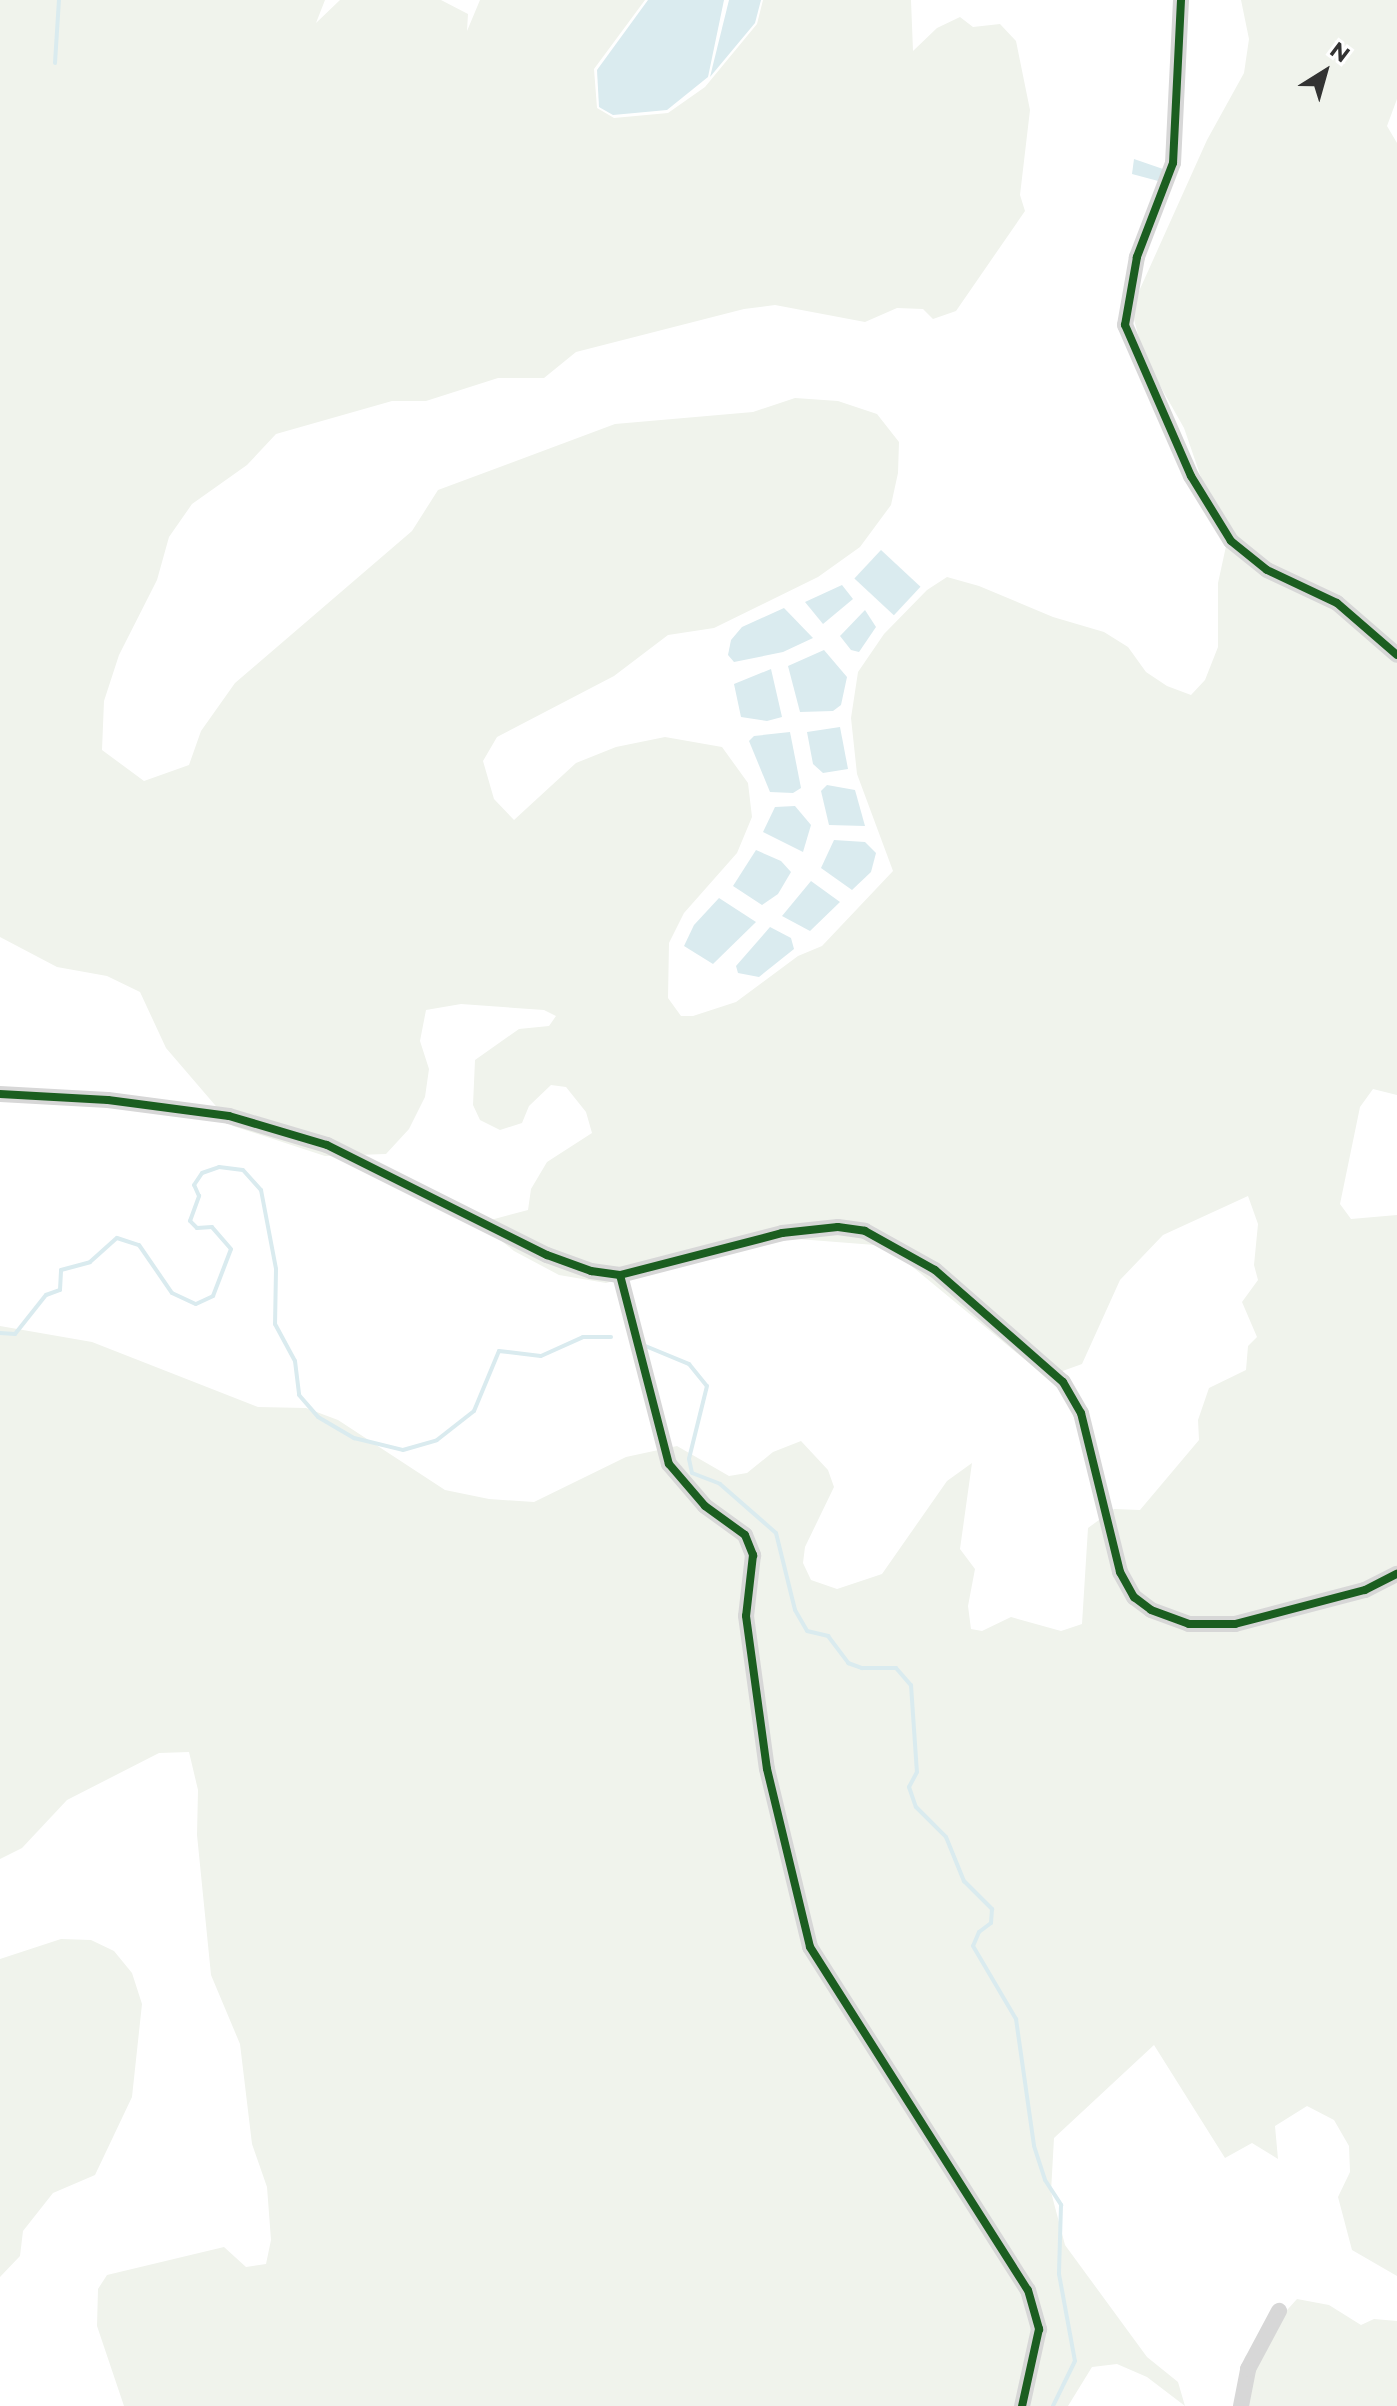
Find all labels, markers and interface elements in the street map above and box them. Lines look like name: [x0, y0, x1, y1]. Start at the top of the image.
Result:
north arrow: [1285, 32, 1365, 112]
text: N: [1325, 36, 1355, 69]

